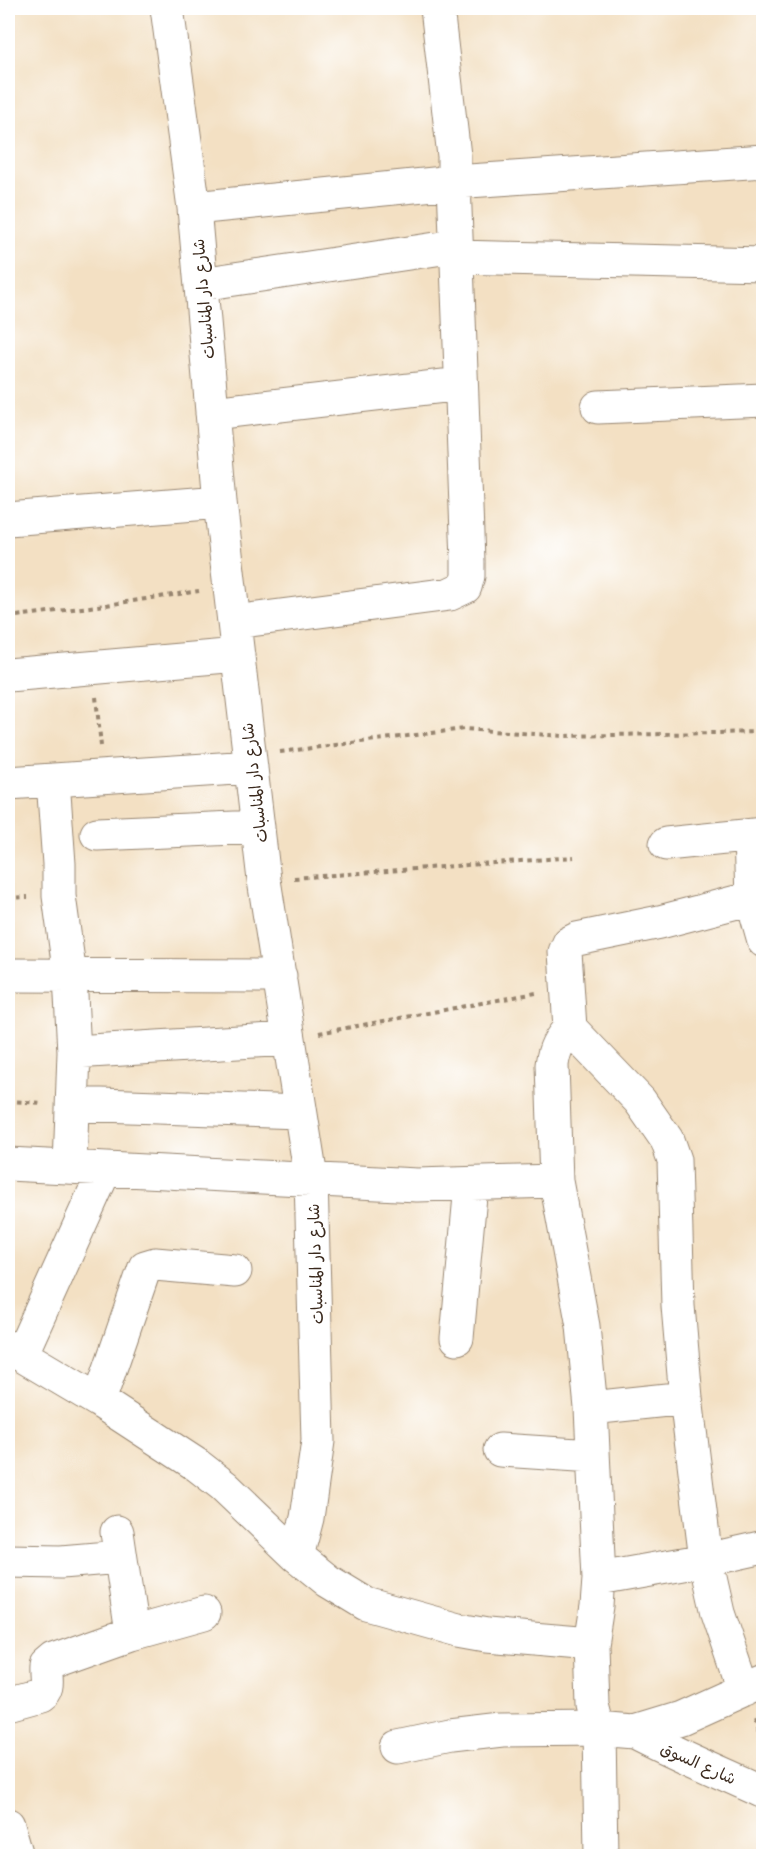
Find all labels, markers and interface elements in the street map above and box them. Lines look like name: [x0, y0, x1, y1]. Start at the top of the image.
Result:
street label: شارع دار المناسبات: [185, 238, 220, 360]
street label: شارع دار المناسبات: [234, 722, 273, 844]
street label: شارع دار المناسبات: [300, 1203, 329, 1325]
street label: شارع السوق: [657, 1735, 741, 1790]

